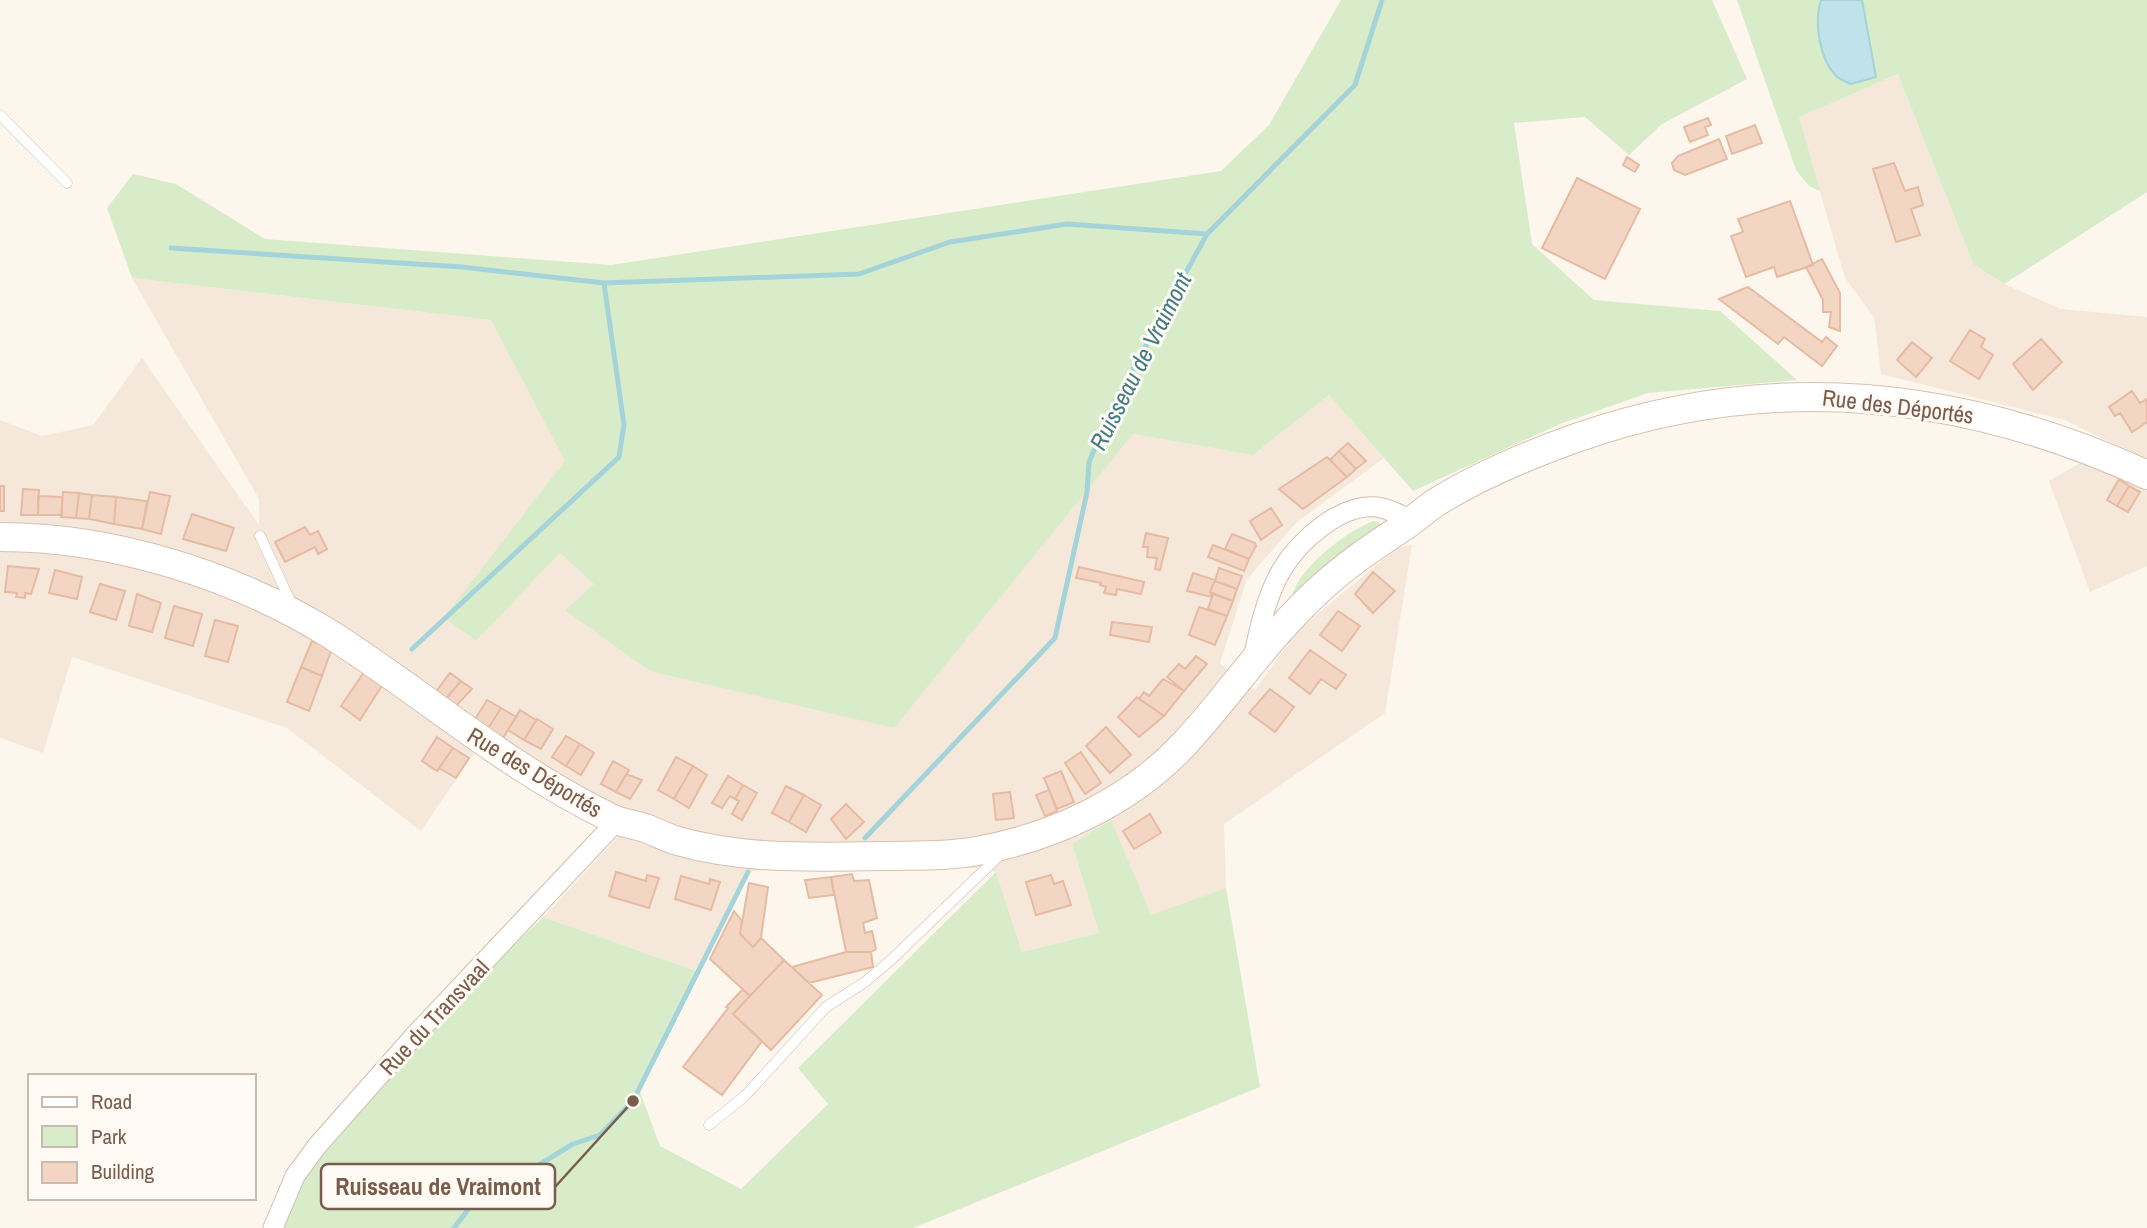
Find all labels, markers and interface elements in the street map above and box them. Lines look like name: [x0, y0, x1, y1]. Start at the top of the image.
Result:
water label: Ruisseau de Vraimont: [1081, 266, 1199, 455]
street label: Rue des Déportés: [1821, 381, 1975, 431]
street label: Rue des Déportés: [462, 720, 608, 824]
street label: Rue du Transvaal: [372, 952, 496, 1082]
legend: [28, 1074, 256, 1200]
text: Road: [91, 1087, 132, 1116]
text: Park: [91, 1122, 127, 1151]
text: Building: [91, 1157, 155, 1186]
callout: Ruisseau de Vraimont: [321, 1164, 555, 1209]
text: Ruisseau de Vraimont: [335, 1170, 541, 1202]

